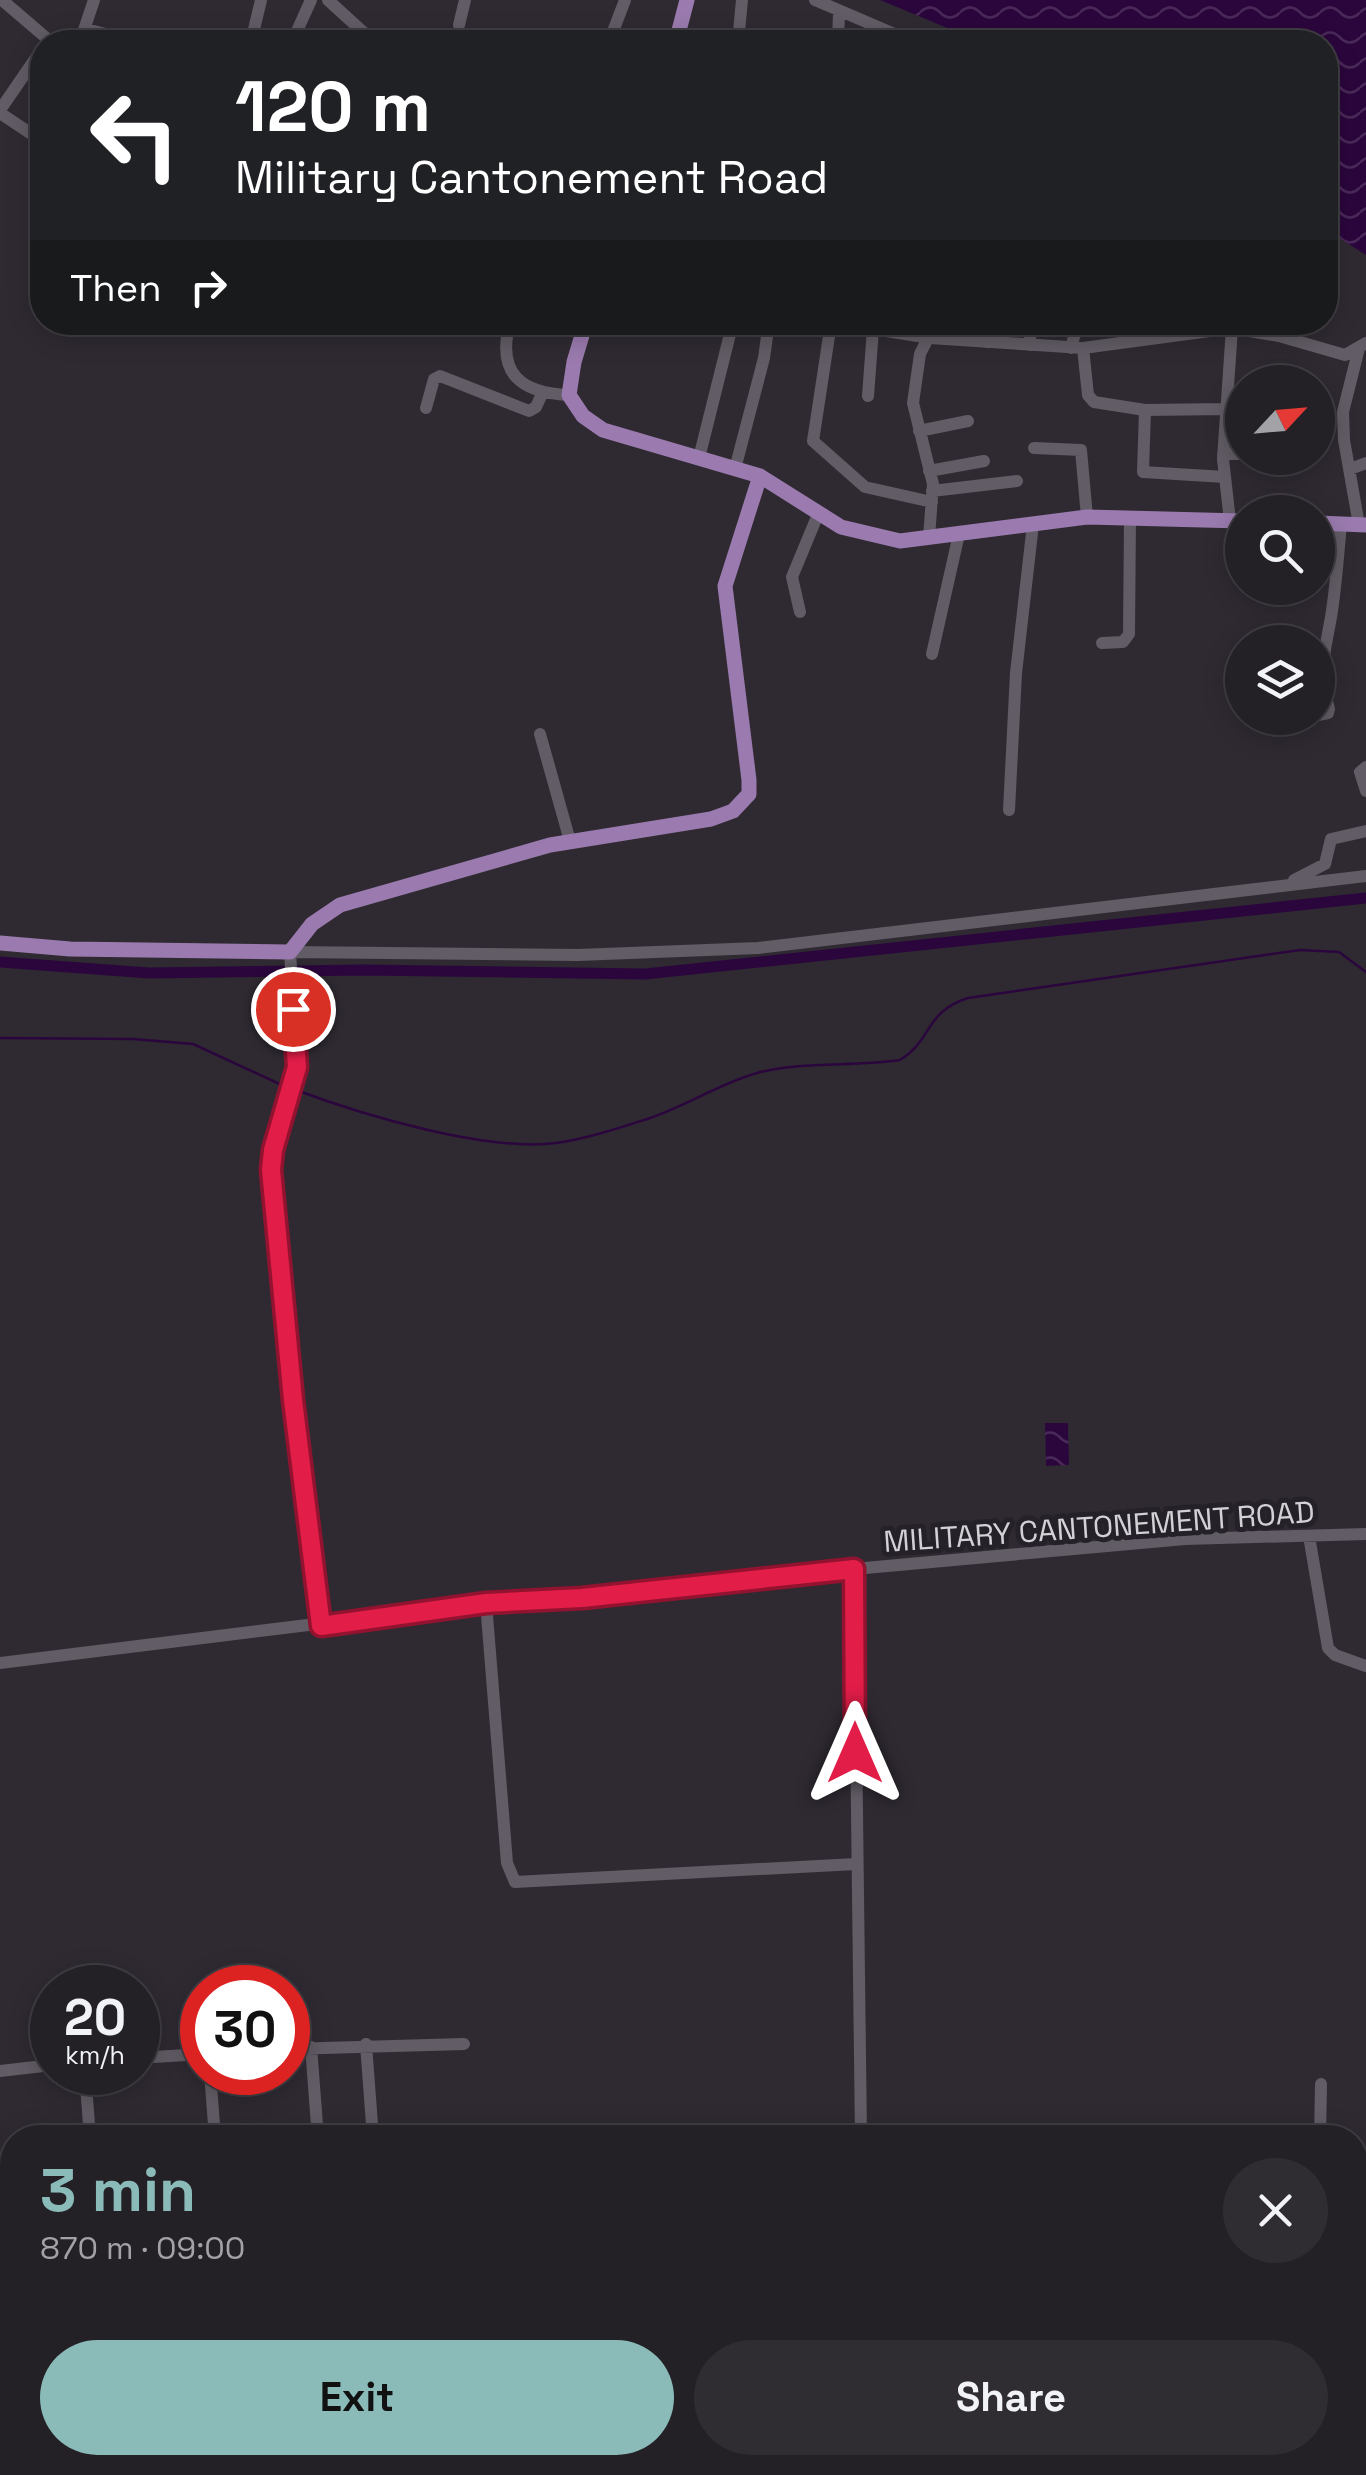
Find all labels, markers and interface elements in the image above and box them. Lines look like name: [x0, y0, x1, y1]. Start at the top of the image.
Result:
text: 120 m: [235, 62, 431, 151]
icon: left: [70, 70, 200, 200]
text: Military Cantonement Road: [235, 149, 828, 206]
icon: right: [181, 260, 236, 315]
text: Then: [70, 264, 161, 312]
north arrow: [1225, 365, 1335, 475]
map controls: [1225, 365, 1335, 735]
button: search: [1225, 495, 1335, 605]
button: layers: [1225, 625, 1335, 735]
pin: [251, 967, 336, 1052]
icon: arrive: [266, 982, 321, 1037]
street label: MILITARY CANTONEMENT ROAD: [882, 1492, 1316, 1561]
position arrow: [803, 1701, 907, 1805]
speed limit sign: 30: [180, 1965, 310, 2095]
text: 20: [64, 1986, 126, 2050]
text: km/h: [65, 2039, 125, 2071]
text: 3 min: [40, 2152, 196, 2229]
button: close: [1223, 2158, 1328, 2263]
text: 870 m · 09:00: [40, 2228, 245, 2268]
button: Exit: [40, 2340, 674, 2455]
button: Share: [694, 2340, 1328, 2455]

